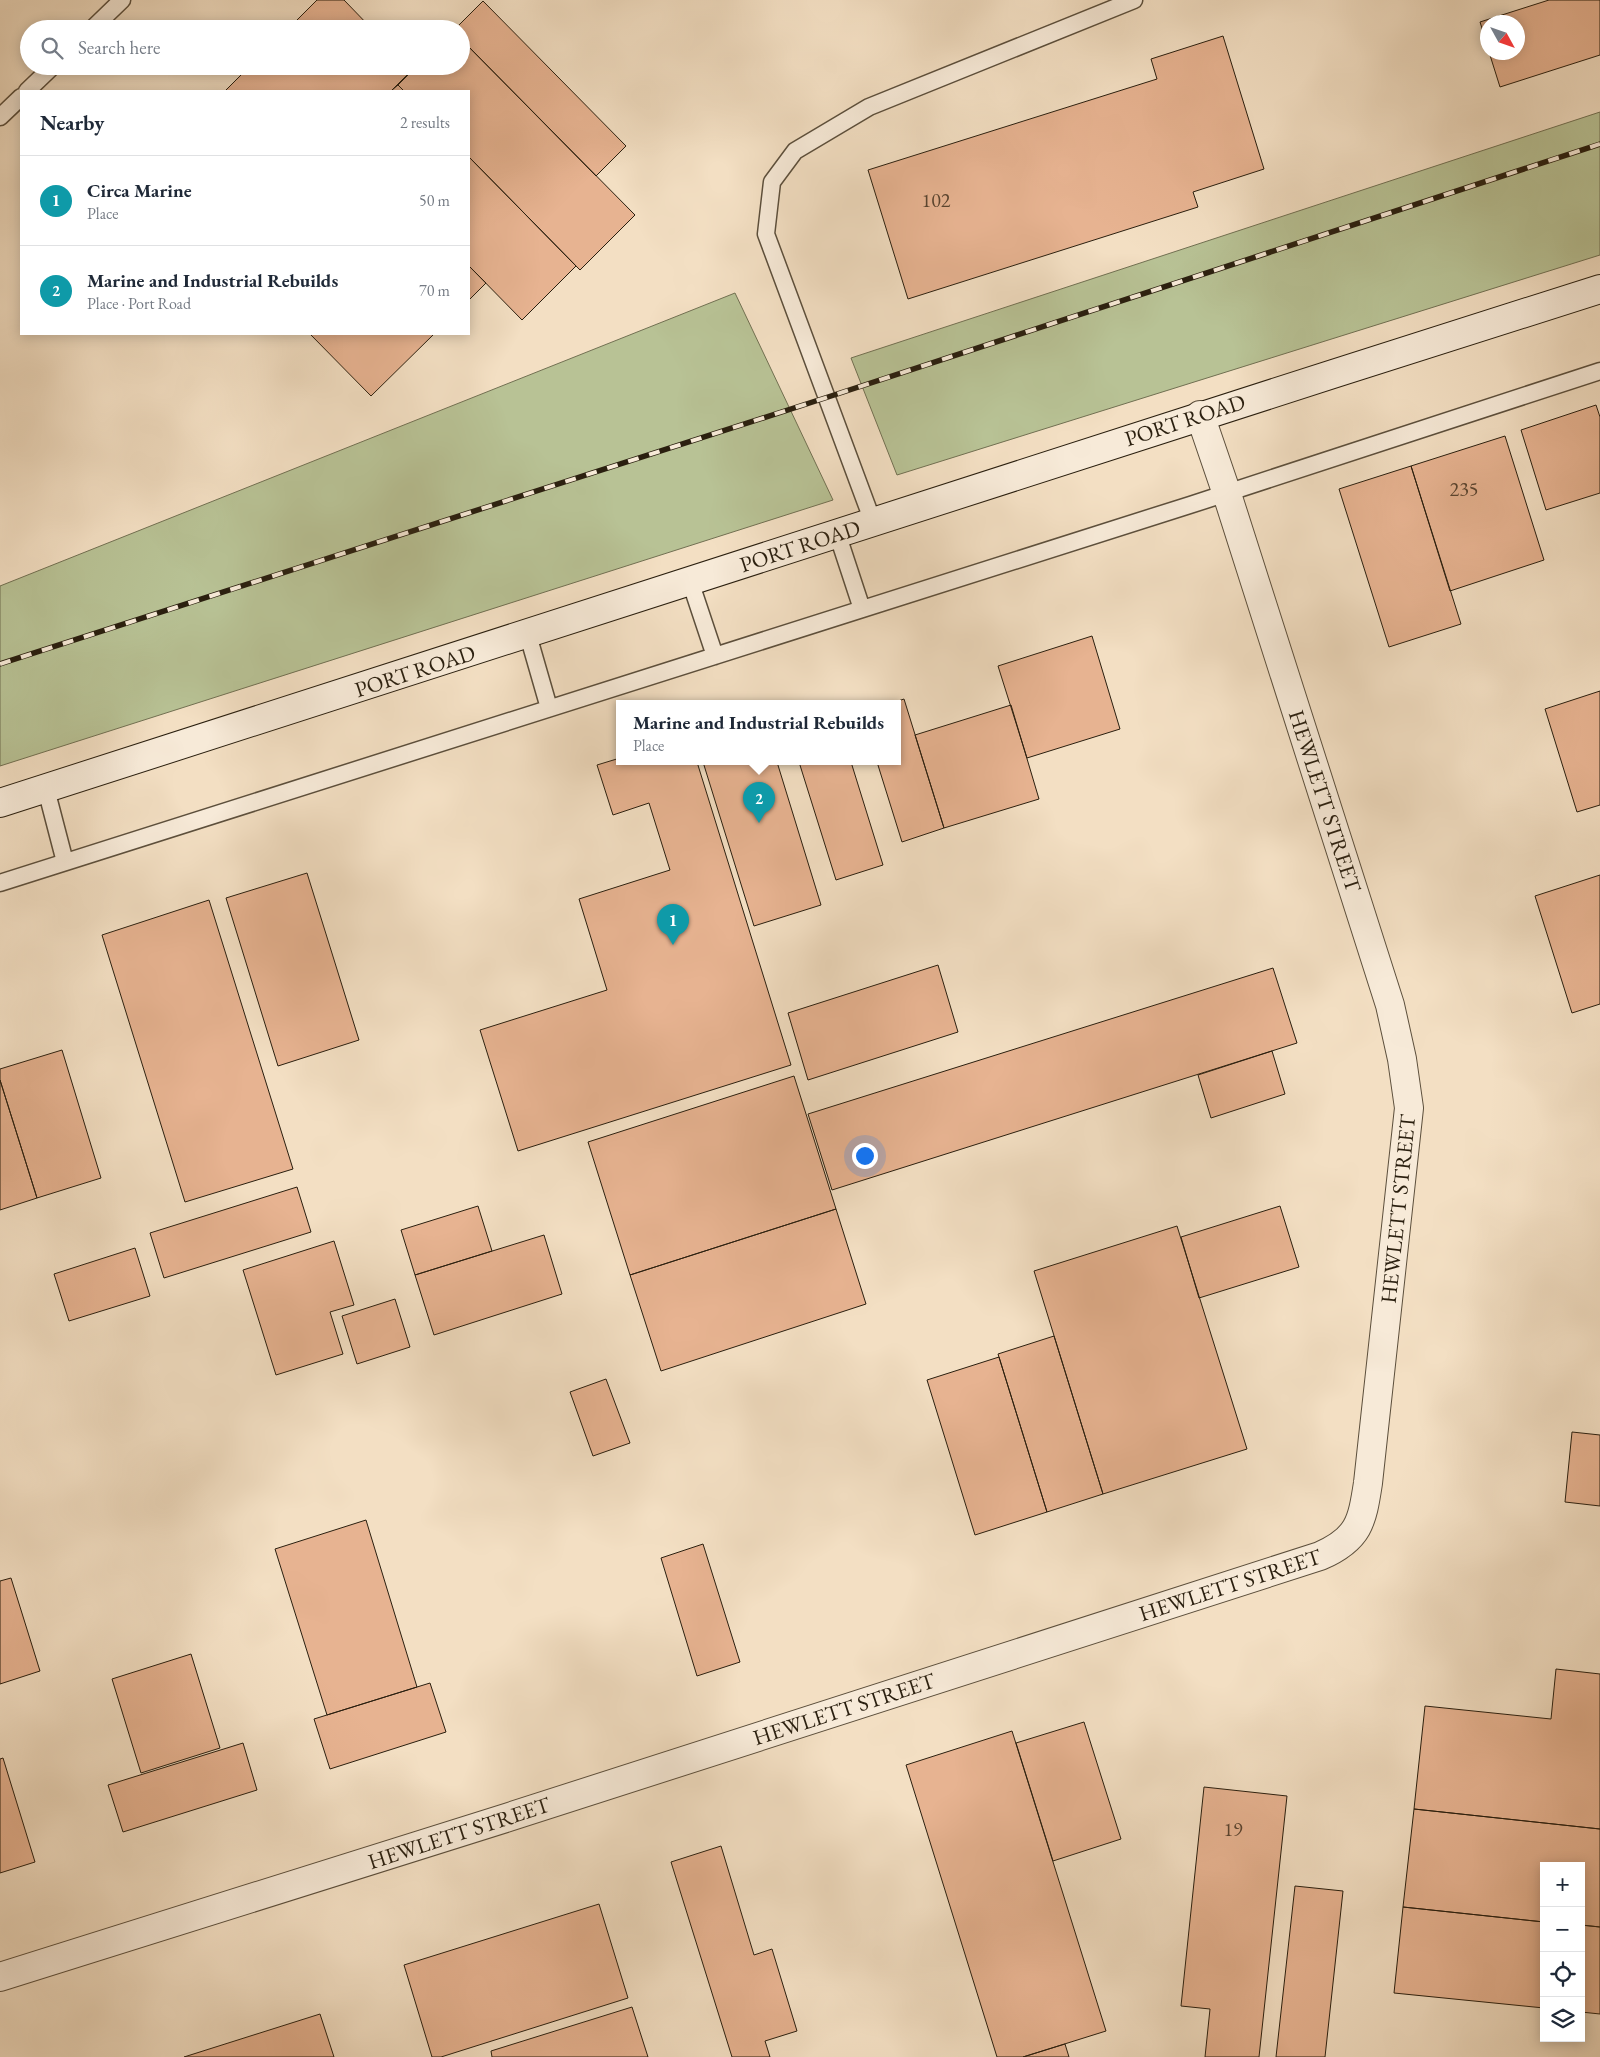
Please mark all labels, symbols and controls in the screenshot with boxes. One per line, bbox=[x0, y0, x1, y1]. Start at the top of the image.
north arrow bbox=[1480, 15, 1525, 60]
search box bbox=[20, 20, 470, 75]
icon: search bbox=[38, 34, 66, 62]
text: Search here bbox=[78, 35, 160, 60]
text: Nearby bbox=[40, 109, 104, 136]
text: 2 results bbox=[400, 112, 450, 133]
text: Circa Marine bbox=[87, 178, 192, 203]
house number: 102 bbox=[922, 187, 951, 213]
text: 1 bbox=[52, 190, 60, 211]
text: 50 m bbox=[419, 190, 450, 211]
text: Place bbox=[87, 203, 119, 224]
text: Marine and Industrial Rebuilds bbox=[87, 268, 338, 293]
text: 2 bbox=[52, 280, 60, 301]
text: 70 m bbox=[419, 280, 450, 301]
text: Place · Port Road bbox=[87, 293, 191, 314]
street label: PORT ROAD bbox=[1121, 387, 1249, 453]
house number: 235 bbox=[1450, 476, 1478, 502]
street label: PORT ROAD bbox=[736, 513, 864, 579]
street label: PORT ROAD bbox=[351, 638, 479, 704]
popup bbox=[616, 700, 901, 765]
street label: HEWLETT STREET bbox=[1282, 706, 1368, 896]
text: Marine and Industrial Rebuilds bbox=[633, 710, 884, 735]
text: Place bbox=[633, 735, 664, 756]
pin: 2 bbox=[743, 782, 775, 823]
pin: 1 bbox=[657, 904, 689, 945]
street label: HEWLETT STREET bbox=[1374, 1113, 1422, 1305]
your location bbox=[852, 1143, 878, 1169]
street label: HEWLETT STREET bbox=[1135, 1542, 1325, 1628]
street label: HEWLETT STREET bbox=[749, 1666, 939, 1752]
street label: HEWLETT STREET bbox=[364, 1790, 554, 1876]
house number: 19 bbox=[1223, 1816, 1243, 1842]
map controls bbox=[1540, 1862, 1585, 2042]
button: + bbox=[1540, 1862, 1585, 1907]
button: − bbox=[1540, 1907, 1585, 1952]
button: locate bbox=[1540, 1952, 1585, 1997]
button: layers bbox=[1540, 1997, 1585, 2042]

